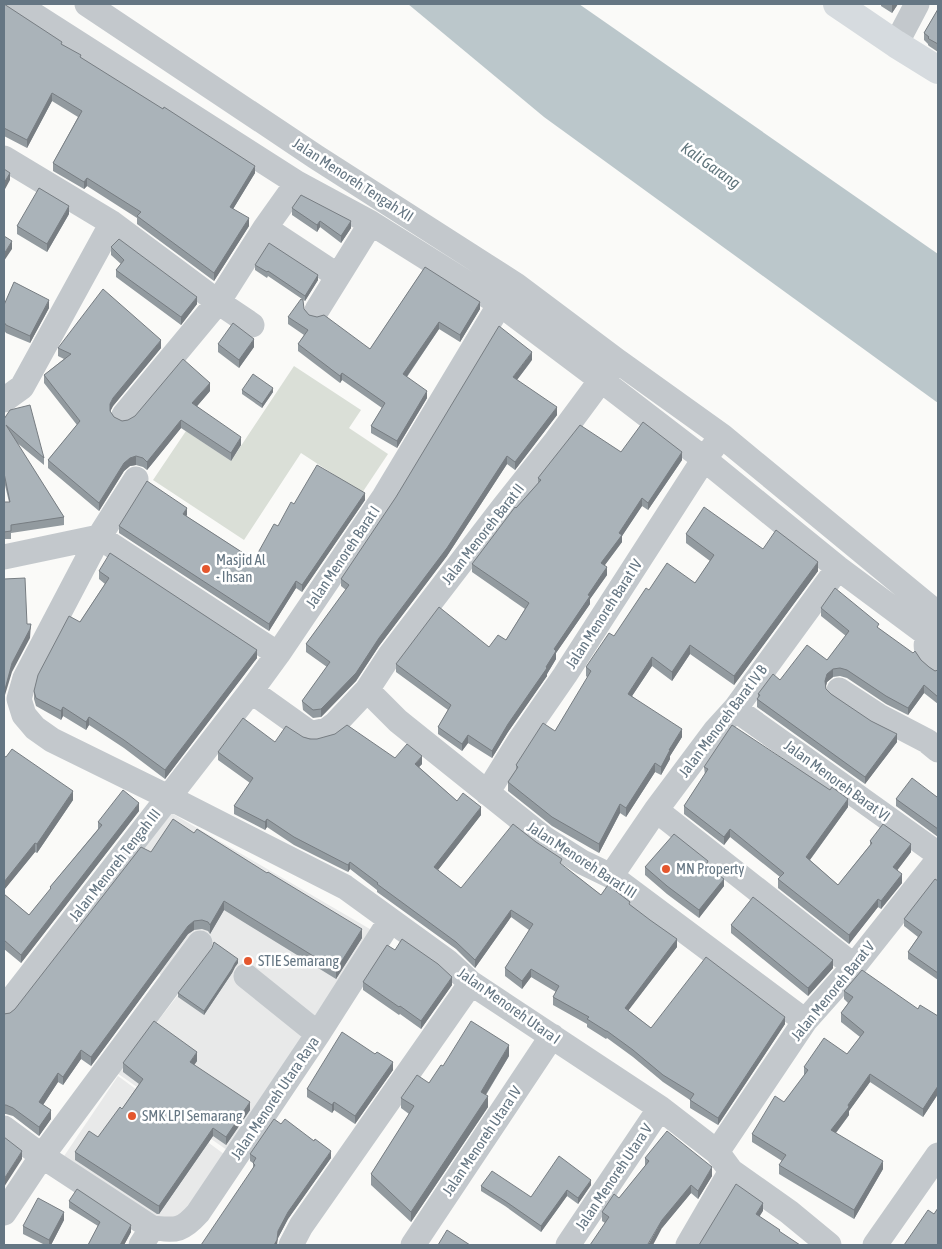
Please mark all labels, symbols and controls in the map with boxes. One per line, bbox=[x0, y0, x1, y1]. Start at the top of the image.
street label: Jalan Menoreh Tengah XII bbox=[290, 134, 417, 225]
water label: Kali Garang bbox=[677, 138, 744, 193]
street label: Jalan Menoreh Barat II bbox=[438, 480, 527, 587]
street label: Jalan Menoreh Barat I bbox=[302, 503, 383, 611]
place label: Masjid Al - Ihsan bbox=[216, 551, 266, 585]
street label: Jalan Menoreh Barat IV bbox=[562, 555, 646, 671]
marker: Masjid Al - Ihsan bbox=[200, 563, 212, 575]
street label: Jalan Menoreh Barat IV B bbox=[675, 661, 770, 780]
street label: Jalan Menoreh Barat VI bbox=[781, 737, 893, 825]
street label: Jalan Menoreh Tengah III bbox=[66, 805, 164, 924]
street label: Jalan Menoreh Barat III bbox=[524, 818, 640, 901]
place label: MN Property bbox=[676, 860, 744, 877]
marker: MN Property bbox=[660, 863, 672, 875]
street label: Jalan Menoreh Barat V bbox=[787, 937, 878, 1044]
place label: STIE Semarang bbox=[258, 952, 339, 969]
marker: STIE Semarang bbox=[242, 955, 254, 967]
street label: Jalan Menoreh Utara I bbox=[455, 964, 564, 1047]
street label: Jalan Menoreh Utara Raya bbox=[227, 1033, 322, 1162]
street label: Jalan Menoreh Utara IV bbox=[439, 1082, 525, 1199]
place label: SMK LPI Semarang bbox=[142, 1107, 243, 1124]
marker: SMK LPI Semarang bbox=[126, 1110, 138, 1122]
street label: Jalan Menoreh Utara V bbox=[572, 1120, 656, 1233]

